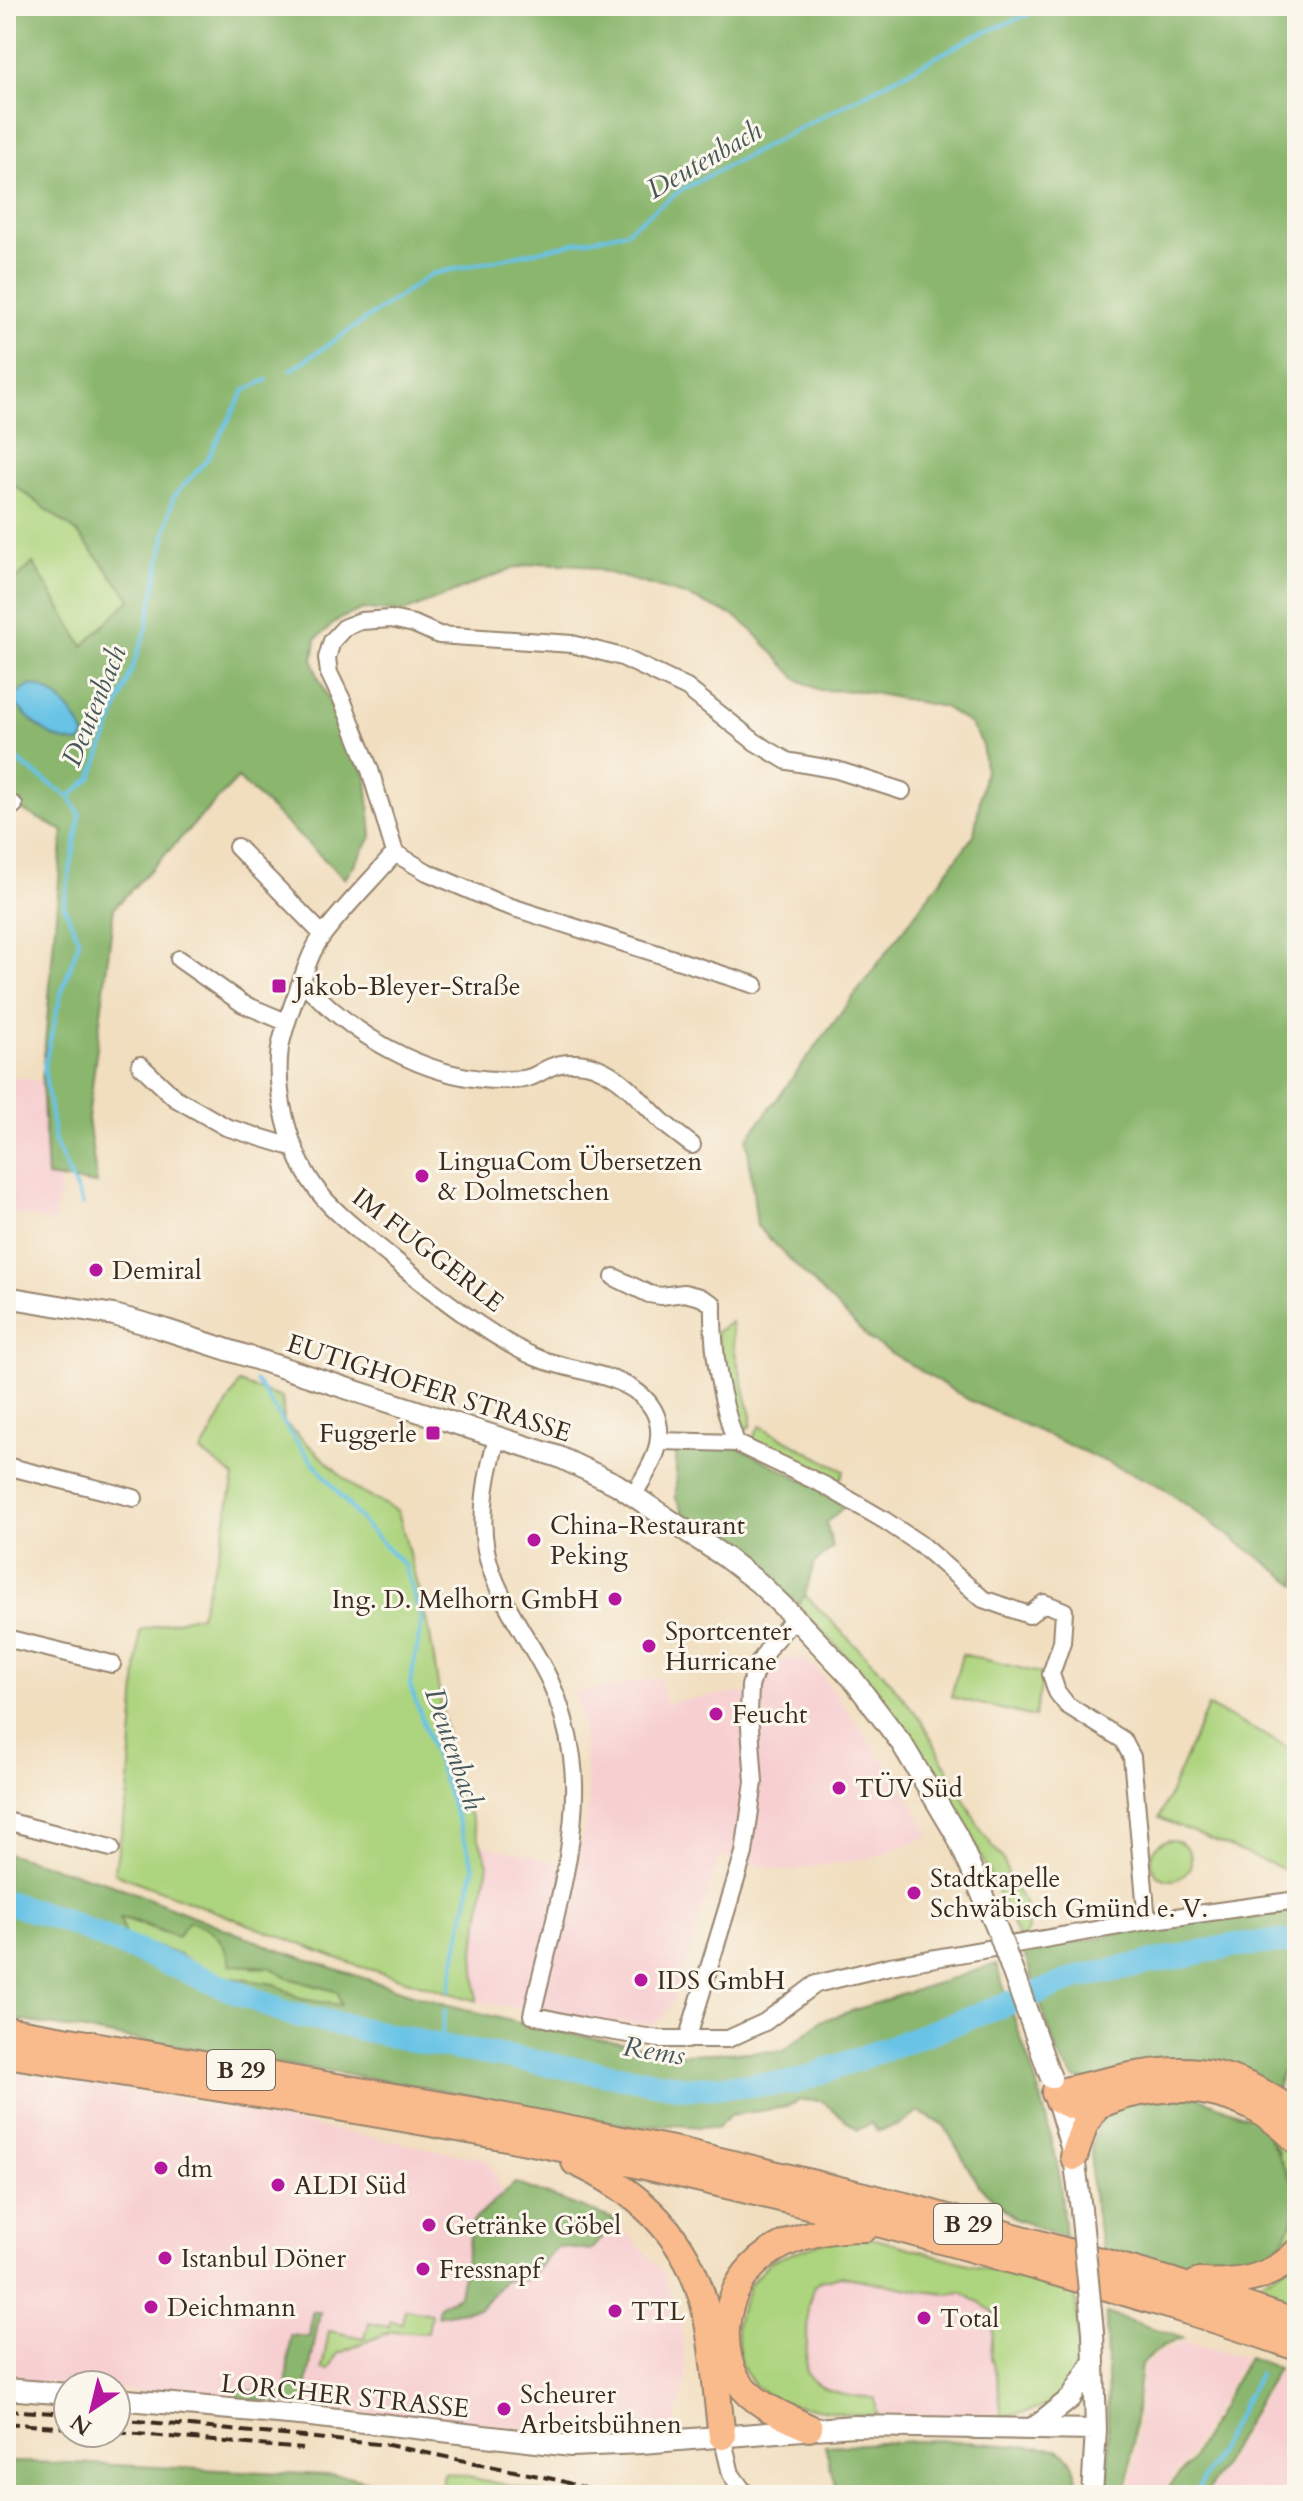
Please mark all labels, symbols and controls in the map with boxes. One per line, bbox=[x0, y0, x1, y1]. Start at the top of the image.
water label: Deutenbach bbox=[639, 111, 769, 208]
water label: Deutenbach bbox=[53, 639, 136, 772]
place label: Jakob-Bleyer-Straße bbox=[291, 969, 521, 1004]
marker: Jakob-Bleyer-Straße bbox=[270, 977, 288, 995]
place label: LinguaCom Übersetzen & Dolmetschen bbox=[438, 1144, 702, 1209]
marker: LinguaCom Übersetzen & Dolmetschen bbox=[413, 1167, 431, 1185]
street label: IM FUGGERLE bbox=[345, 1180, 511, 1320]
place label: Demiral bbox=[112, 1253, 202, 1288]
marker: Demiral bbox=[87, 1261, 105, 1279]
street label: EUTIGHOFER STRASSE bbox=[283, 1326, 575, 1450]
place label: Fuggerle bbox=[319, 1416, 417, 1451]
marker: Fuggerle bbox=[424, 1424, 442, 1442]
place label: China-Restaurant Peking bbox=[550, 1508, 745, 1573]
marker: China-Restaurant Peking bbox=[525, 1531, 543, 1549]
place label: Ing. D. Melhorn GmbH bbox=[332, 1582, 599, 1617]
marker: Ing. D. Melhorn GmbH bbox=[606, 1590, 624, 1608]
place label: Sportcenter Hurricane bbox=[665, 1614, 792, 1679]
marker: Sportcenter Hurricane bbox=[640, 1637, 658, 1655]
water label: Deutenbach bbox=[415, 1683, 493, 1816]
place label: Feucht bbox=[732, 1697, 807, 1732]
marker: Feucht bbox=[707, 1705, 725, 1723]
place label: TÜV Süd bbox=[855, 1771, 963, 1806]
marker: TÜV Süd bbox=[830, 1779, 848, 1797]
place label: Stadtkapelle Schwäbisch Gmünd e. V. bbox=[930, 1861, 1208, 1926]
marker: Stadtkapelle Schwäbisch Gmünd e. V. bbox=[905, 1884, 923, 1902]
place label: IDS GmbH bbox=[657, 1963, 785, 1998]
marker: IDS GmbH bbox=[632, 1971, 650, 1989]
water label: Rems bbox=[620, 2027, 688, 2075]
road number: B 29 bbox=[207, 2050, 275, 2090]
place label: dm bbox=[177, 2151, 213, 2186]
marker: dm bbox=[152, 2159, 170, 2177]
place label: ALDI Süd bbox=[294, 2168, 406, 2203]
marker: ALDI Süd bbox=[269, 2176, 287, 2194]
road number: B 29 bbox=[934, 2204, 1002, 2244]
place label: Getränke Göbel bbox=[445, 2208, 621, 2243]
marker: Getränke Göbel bbox=[420, 2216, 438, 2234]
place label: Istanbul Döner bbox=[181, 2241, 346, 2276]
marker: Istanbul Döner bbox=[156, 2249, 174, 2267]
place label: Fressnapf bbox=[439, 2252, 544, 2287]
marker: Fressnapf bbox=[414, 2260, 432, 2278]
place label: Deichmann bbox=[167, 2290, 296, 2325]
place label: TTL bbox=[631, 2294, 685, 2329]
marker: Deichmann bbox=[142, 2298, 160, 2316]
place label: Total bbox=[940, 2301, 1000, 2336]
marker: TTL bbox=[606, 2302, 624, 2320]
marker: Total bbox=[915, 2309, 933, 2327]
street label: LORCHER STRASSE bbox=[219, 2366, 471, 2426]
north arrow bbox=[52, 2369, 132, 2449]
place label: Scheurer Arbeitsbühnen bbox=[520, 2377, 682, 2442]
marker: Scheurer Arbeitsbühnen bbox=[495, 2400, 513, 2418]
text: N bbox=[65, 2407, 98, 2442]

